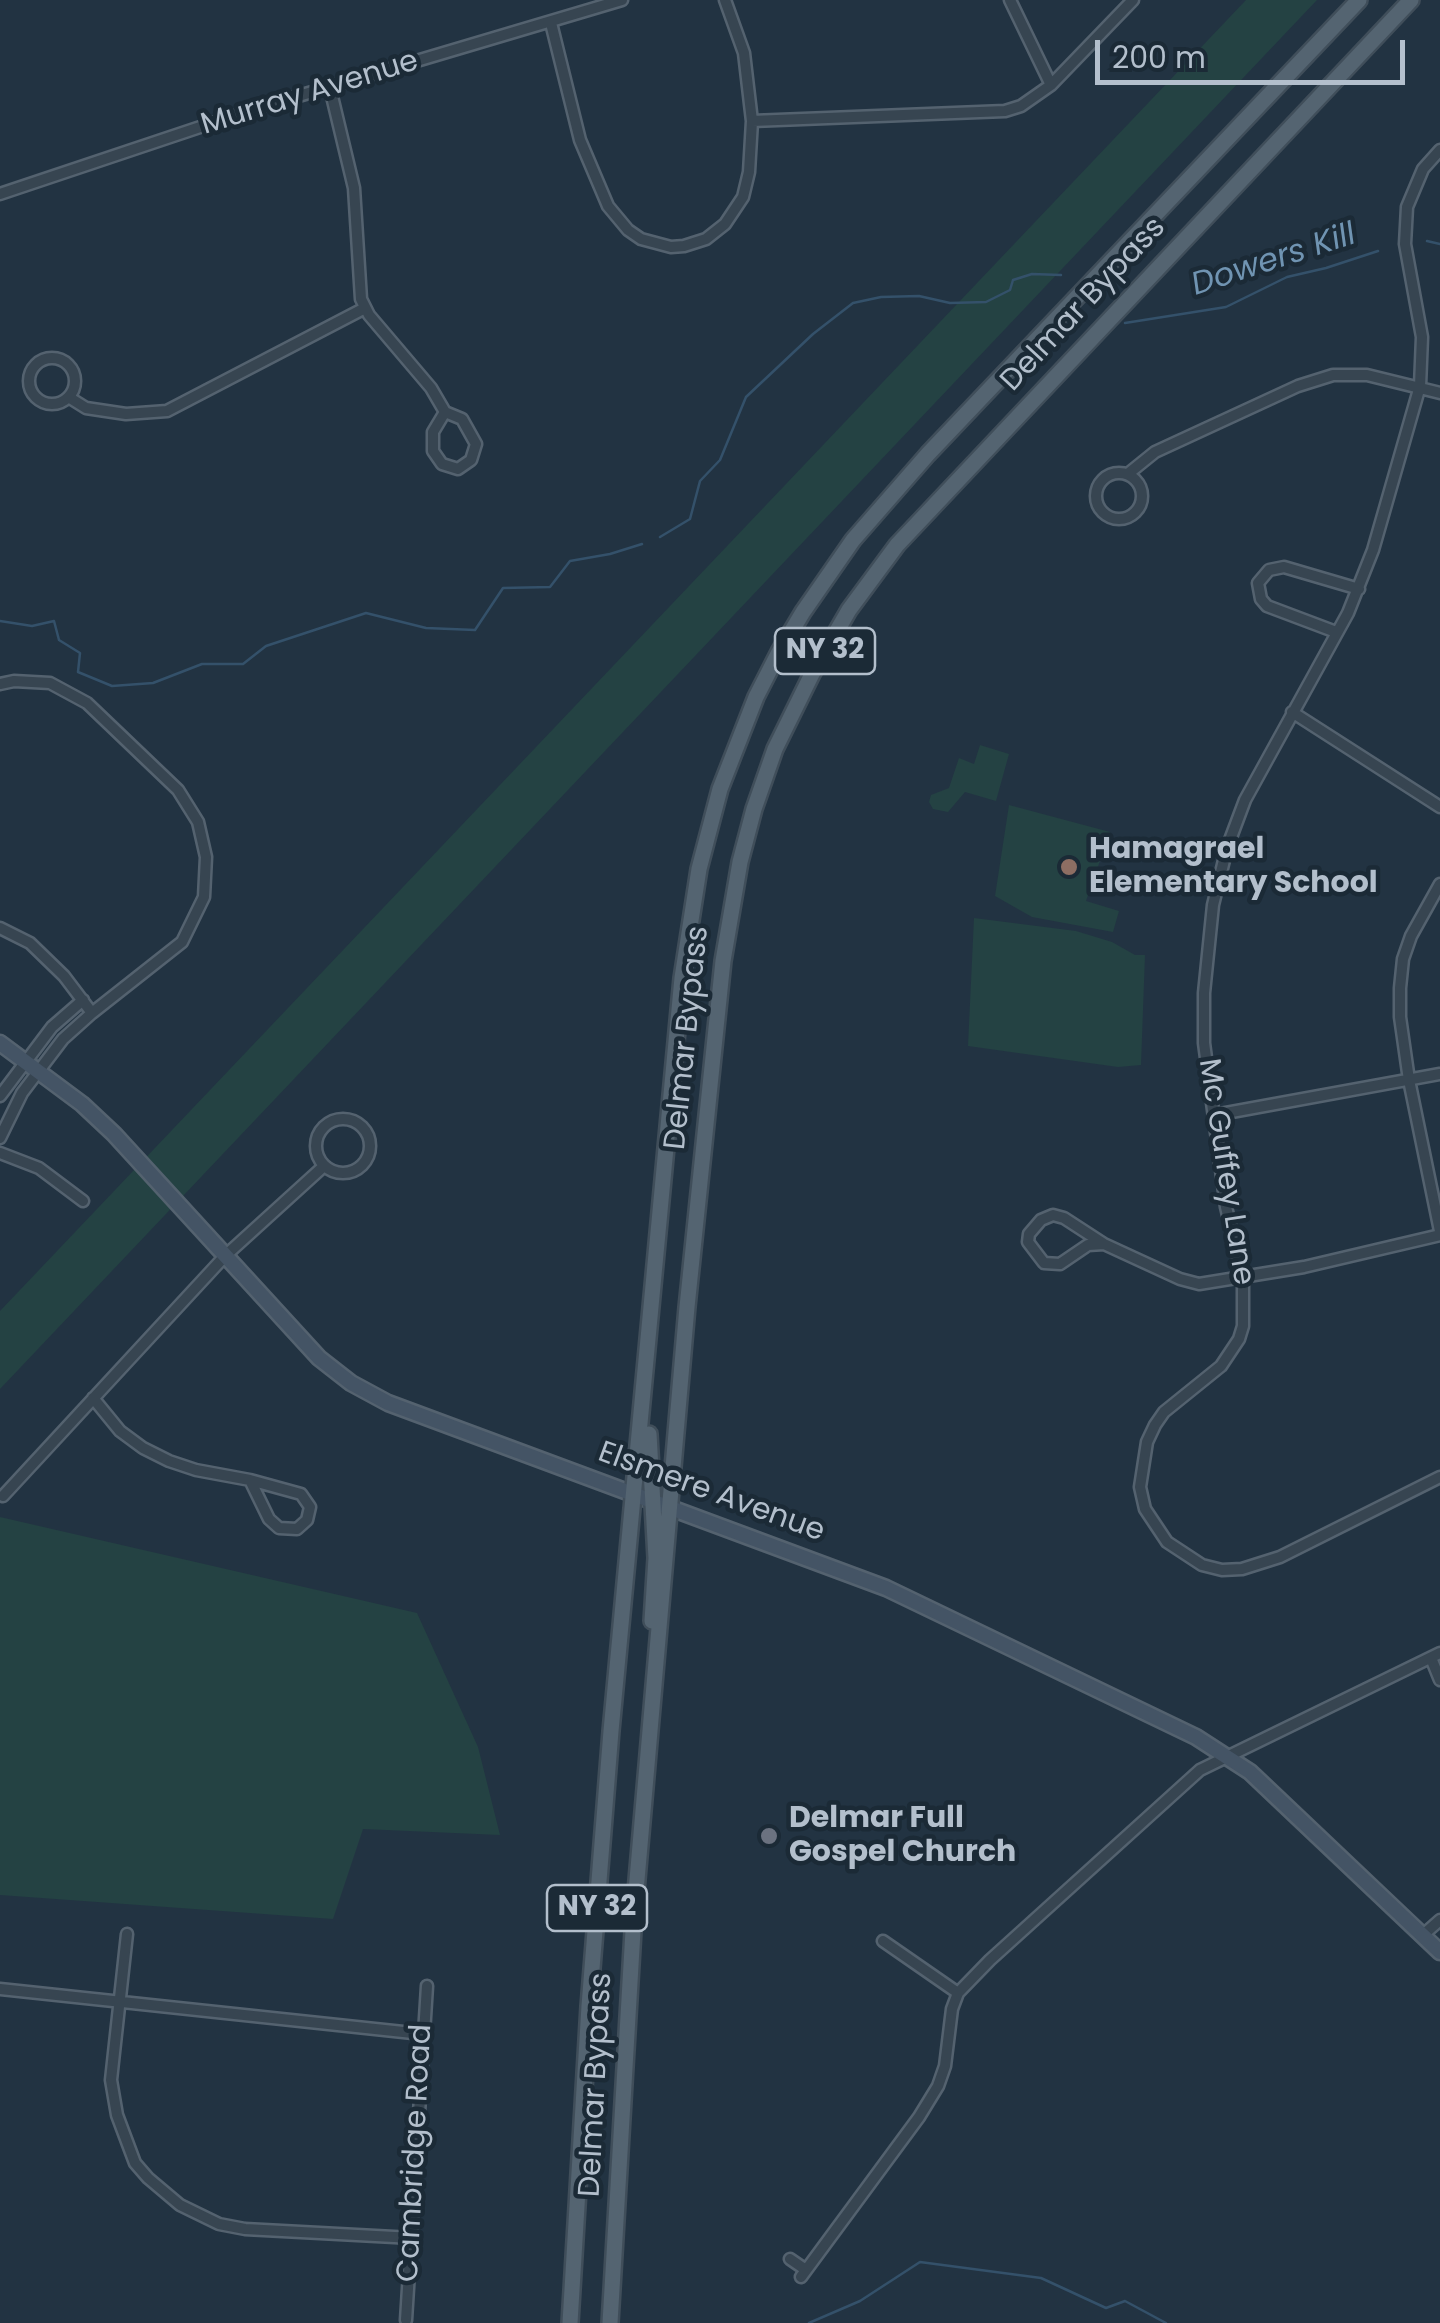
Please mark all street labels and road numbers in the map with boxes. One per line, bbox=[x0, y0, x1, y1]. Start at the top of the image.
street label: Murray Avenue bbox=[197, 44, 423, 144]
street label: Delmar Bypass bbox=[994, 211, 1174, 399]
road number: NY 32 bbox=[775, 628, 875, 674]
street label: Delmar Bypass bbox=[658, 924, 718, 1152]
street label: Mc Guffey Lane bbox=[1189, 1056, 1261, 1288]
street label: Elsmere Avenue bbox=[593, 1435, 829, 1551]
road number: NY 32 bbox=[547, 1885, 647, 1931]
street label: Delmar Bypass bbox=[573, 1972, 621, 2198]
street label: Cambridge Road bbox=[391, 2023, 441, 2283]

